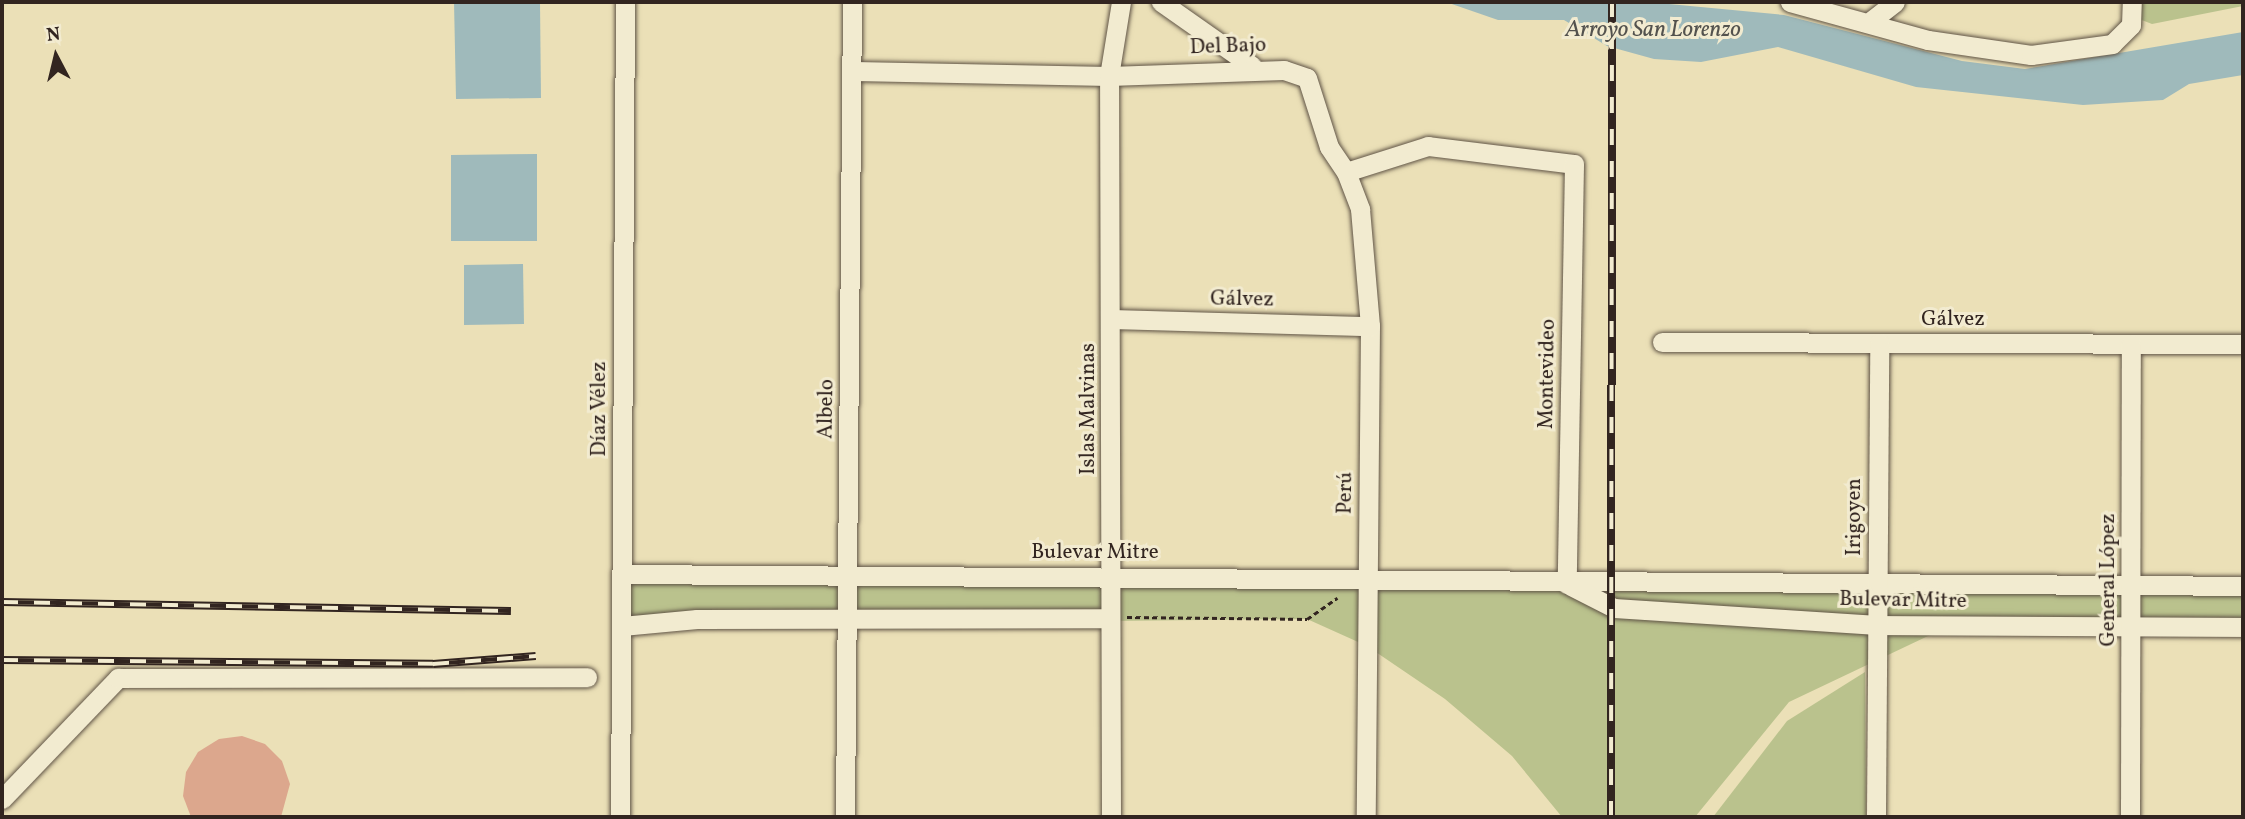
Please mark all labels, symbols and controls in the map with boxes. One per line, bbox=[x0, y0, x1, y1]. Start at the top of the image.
water label: Arroyo San Lorenzo bbox=[1565, 16, 1741, 44]
north arrow bbox=[21, 21, 91, 91]
text: N bbox=[45, 21, 62, 49]
street label: Del Bajo bbox=[1189, 33, 1267, 61]
street label: Gálvez bbox=[1210, 287, 1274, 313]
street label: Gálvez bbox=[1921, 307, 1985, 333]
street label: Montevideo bbox=[1534, 319, 1562, 429]
street label: Islas Malvinas bbox=[1076, 343, 1102, 475]
street label: Díaz Vélez bbox=[587, 361, 613, 457]
street label: Albelo bbox=[814, 379, 840, 439]
street label: Perú bbox=[1333, 472, 1359, 514]
street label: Irigoyen bbox=[1842, 478, 1868, 556]
street label: General López bbox=[2096, 514, 2122, 646]
street label: Bulevar Mitre bbox=[1031, 540, 1159, 566]
street label: Bulevar Mitre bbox=[1839, 587, 1967, 615]

